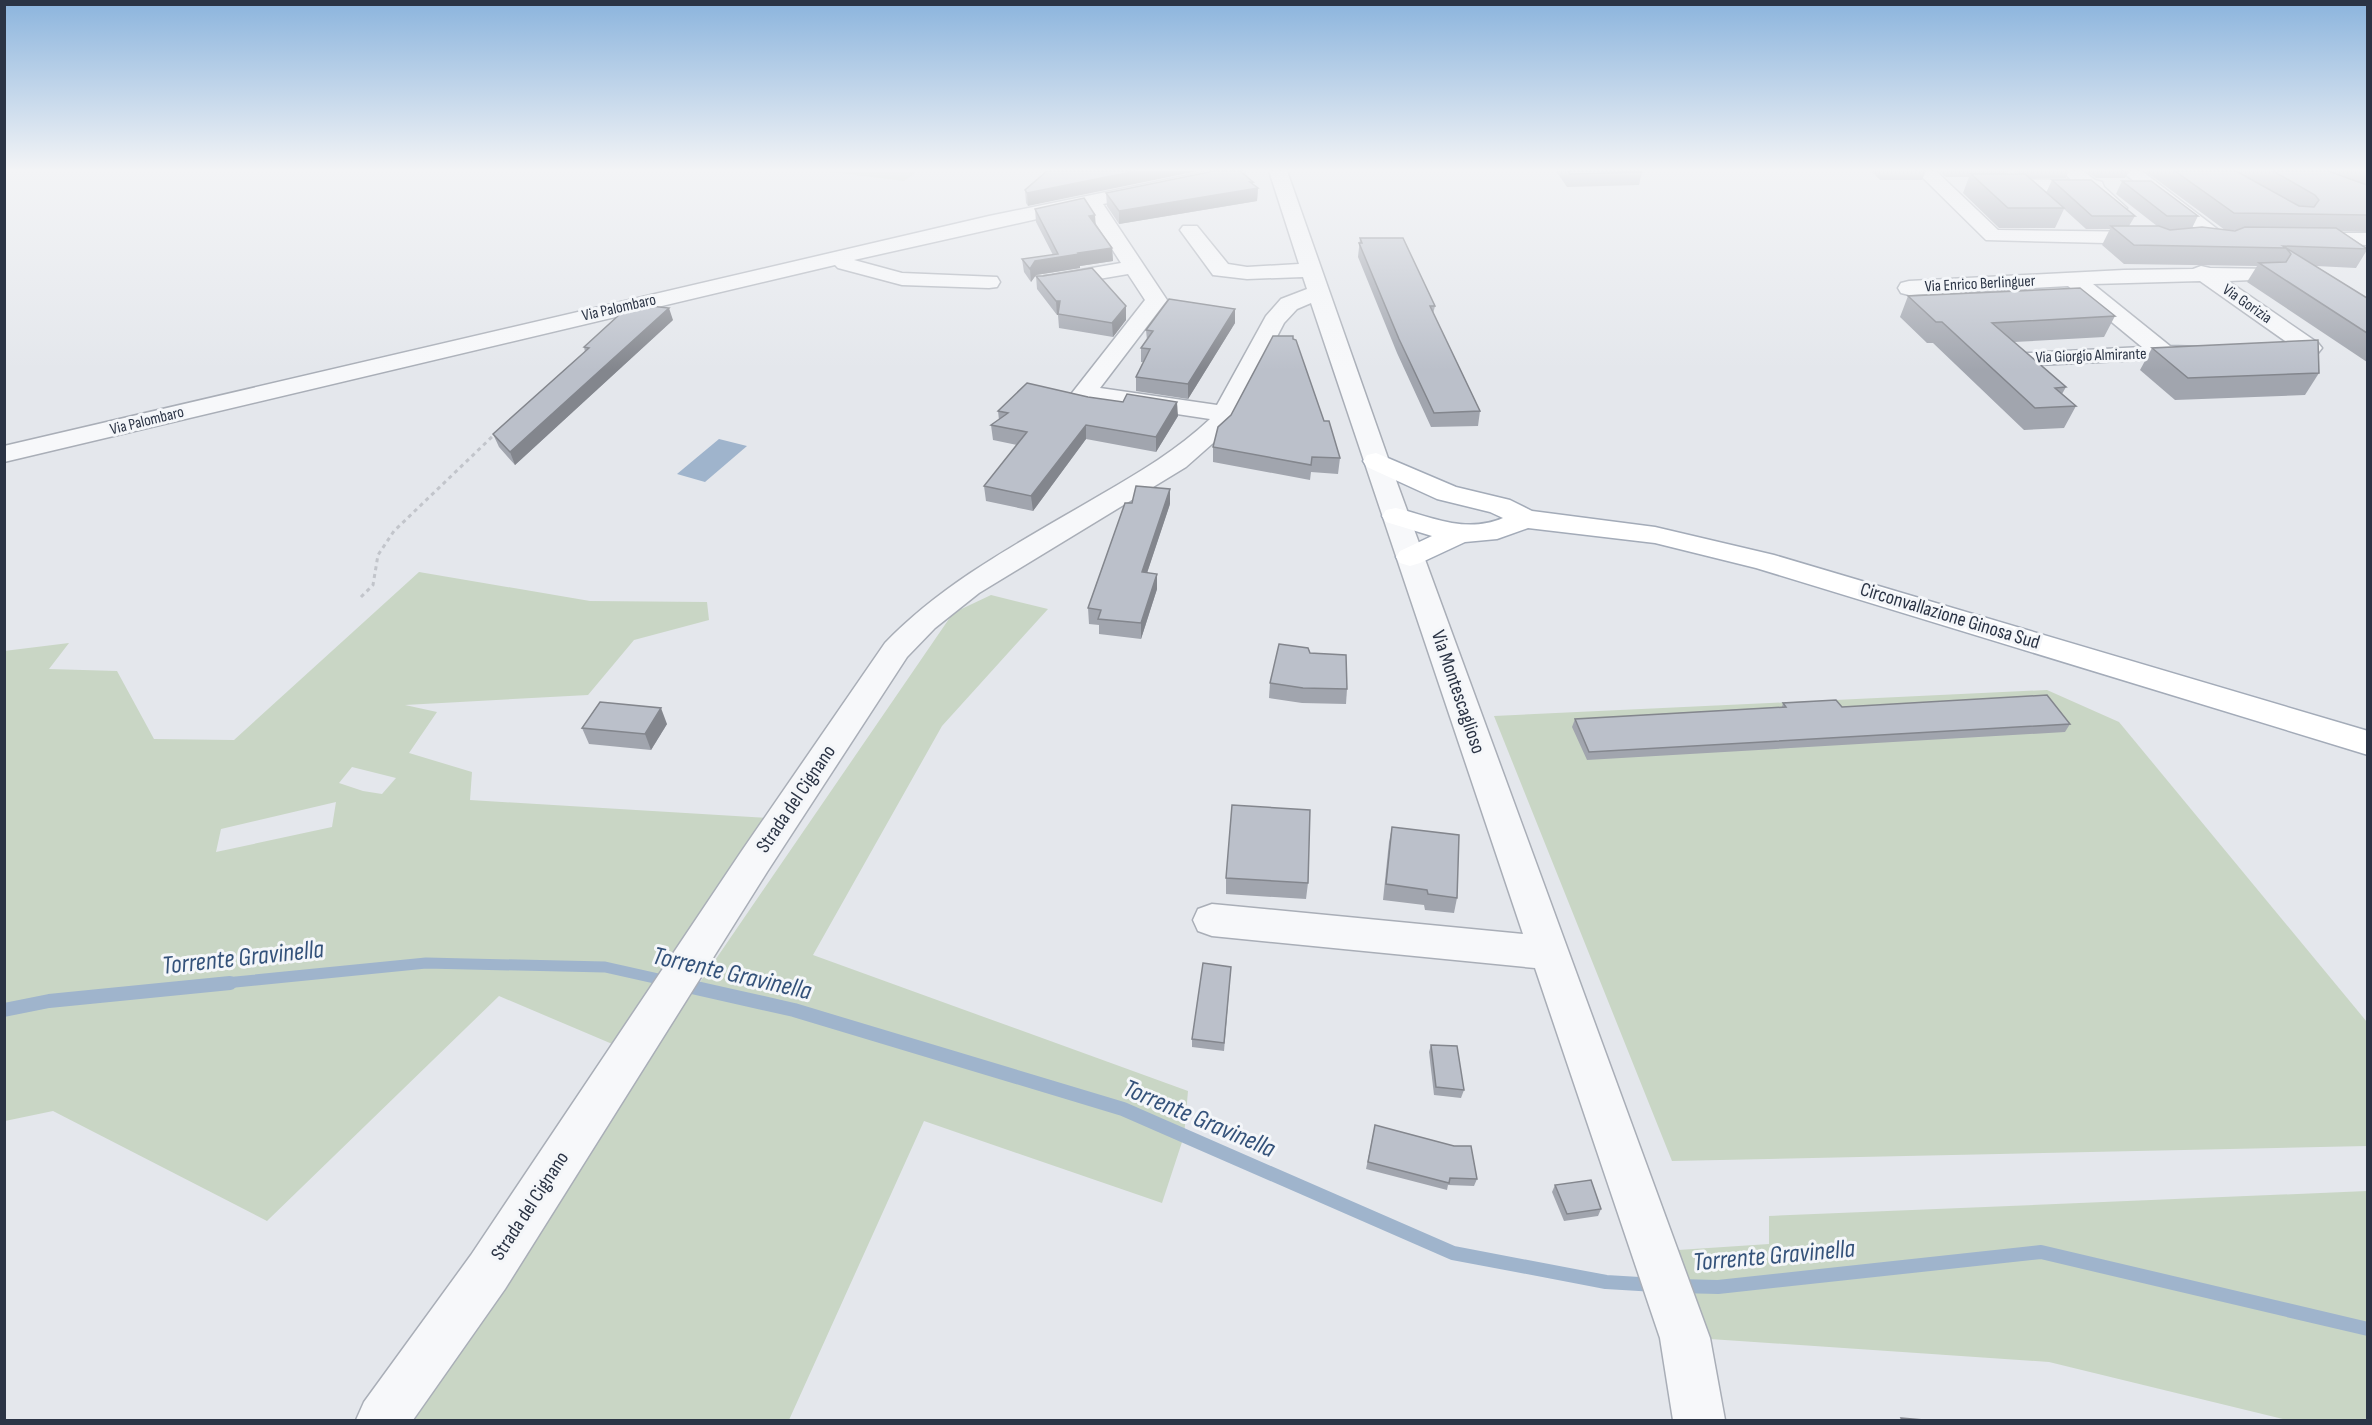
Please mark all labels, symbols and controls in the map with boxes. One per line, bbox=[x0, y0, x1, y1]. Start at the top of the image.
street label: Via Enrico Berlinguer bbox=[1924, 272, 2036, 296]
street label: Via Gorizia bbox=[2219, 280, 2275, 328]
street label: Via Palombaro bbox=[580, 290, 658, 326]
street label: Via Giorgio Almirante bbox=[2035, 345, 2147, 367]
street label: Via Palombaro bbox=[108, 403, 186, 439]
street label: Circonvallazione Ginosa Sud bbox=[1857, 577, 2043, 655]
street label: Via Montescaglioso bbox=[1426, 627, 1490, 757]
street label: Strada del Cignano bbox=[751, 741, 841, 857]
water label: Torrente Gravinella bbox=[161, 934, 326, 982]
water label: Torrente Gravinella bbox=[649, 941, 815, 1007]
water label: Torrente Gravinella bbox=[1118, 1073, 1280, 1165]
street label: Strada del Cignano bbox=[486, 1147, 574, 1265]
water label: Torrente Gravinella bbox=[1692, 1233, 1857, 1279]

